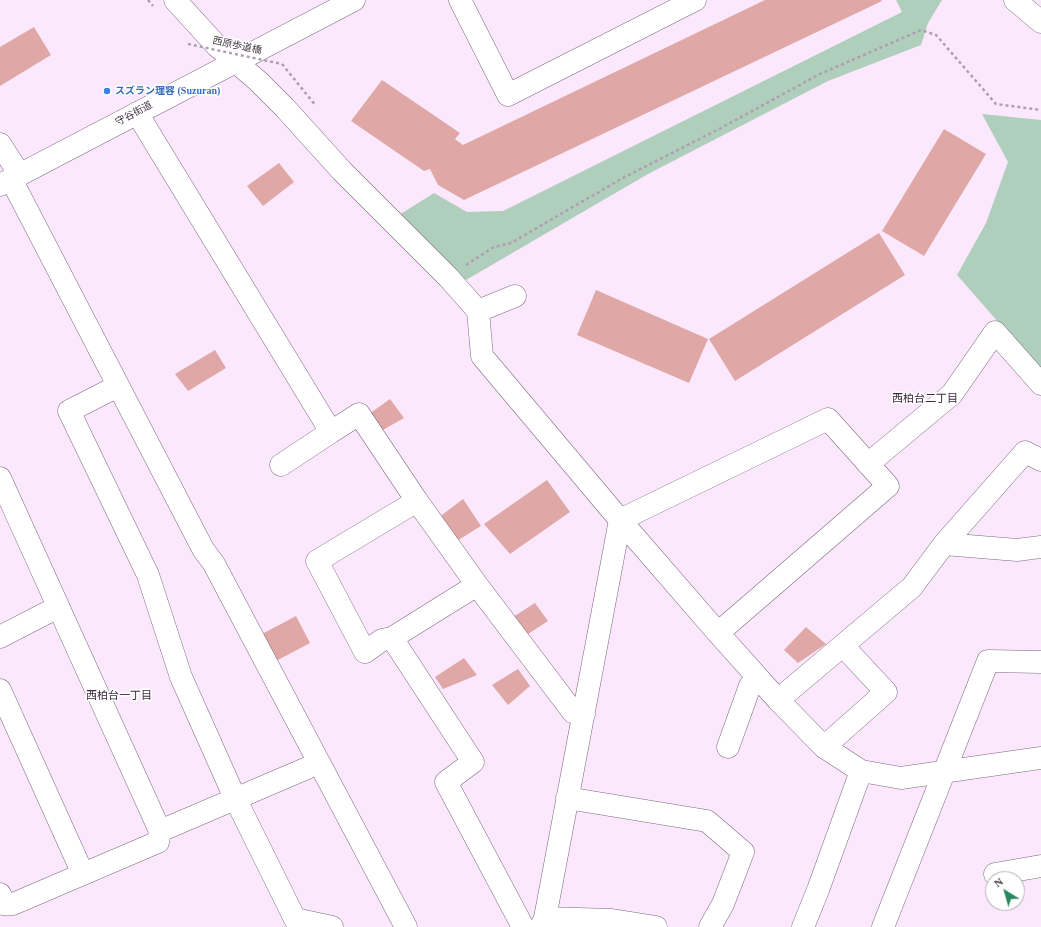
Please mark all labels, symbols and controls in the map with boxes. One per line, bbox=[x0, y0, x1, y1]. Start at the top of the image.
street label: 西原歩道橋 bbox=[211, 35, 263, 57]
place label: スズラン理容 (Suzuran) bbox=[115, 85, 220, 97]
marker: スズラン理容 (Suzuran) bbox=[102, 86, 112, 96]
street label: 守谷街道 bbox=[114, 99, 154, 129]
district label: 西柏台二丁目 bbox=[892, 392, 958, 406]
district label: 西柏台一丁目 bbox=[86, 689, 152, 703]
north arrow bbox=[985, 871, 1025, 911]
text: N bbox=[992, 875, 1005, 889]

